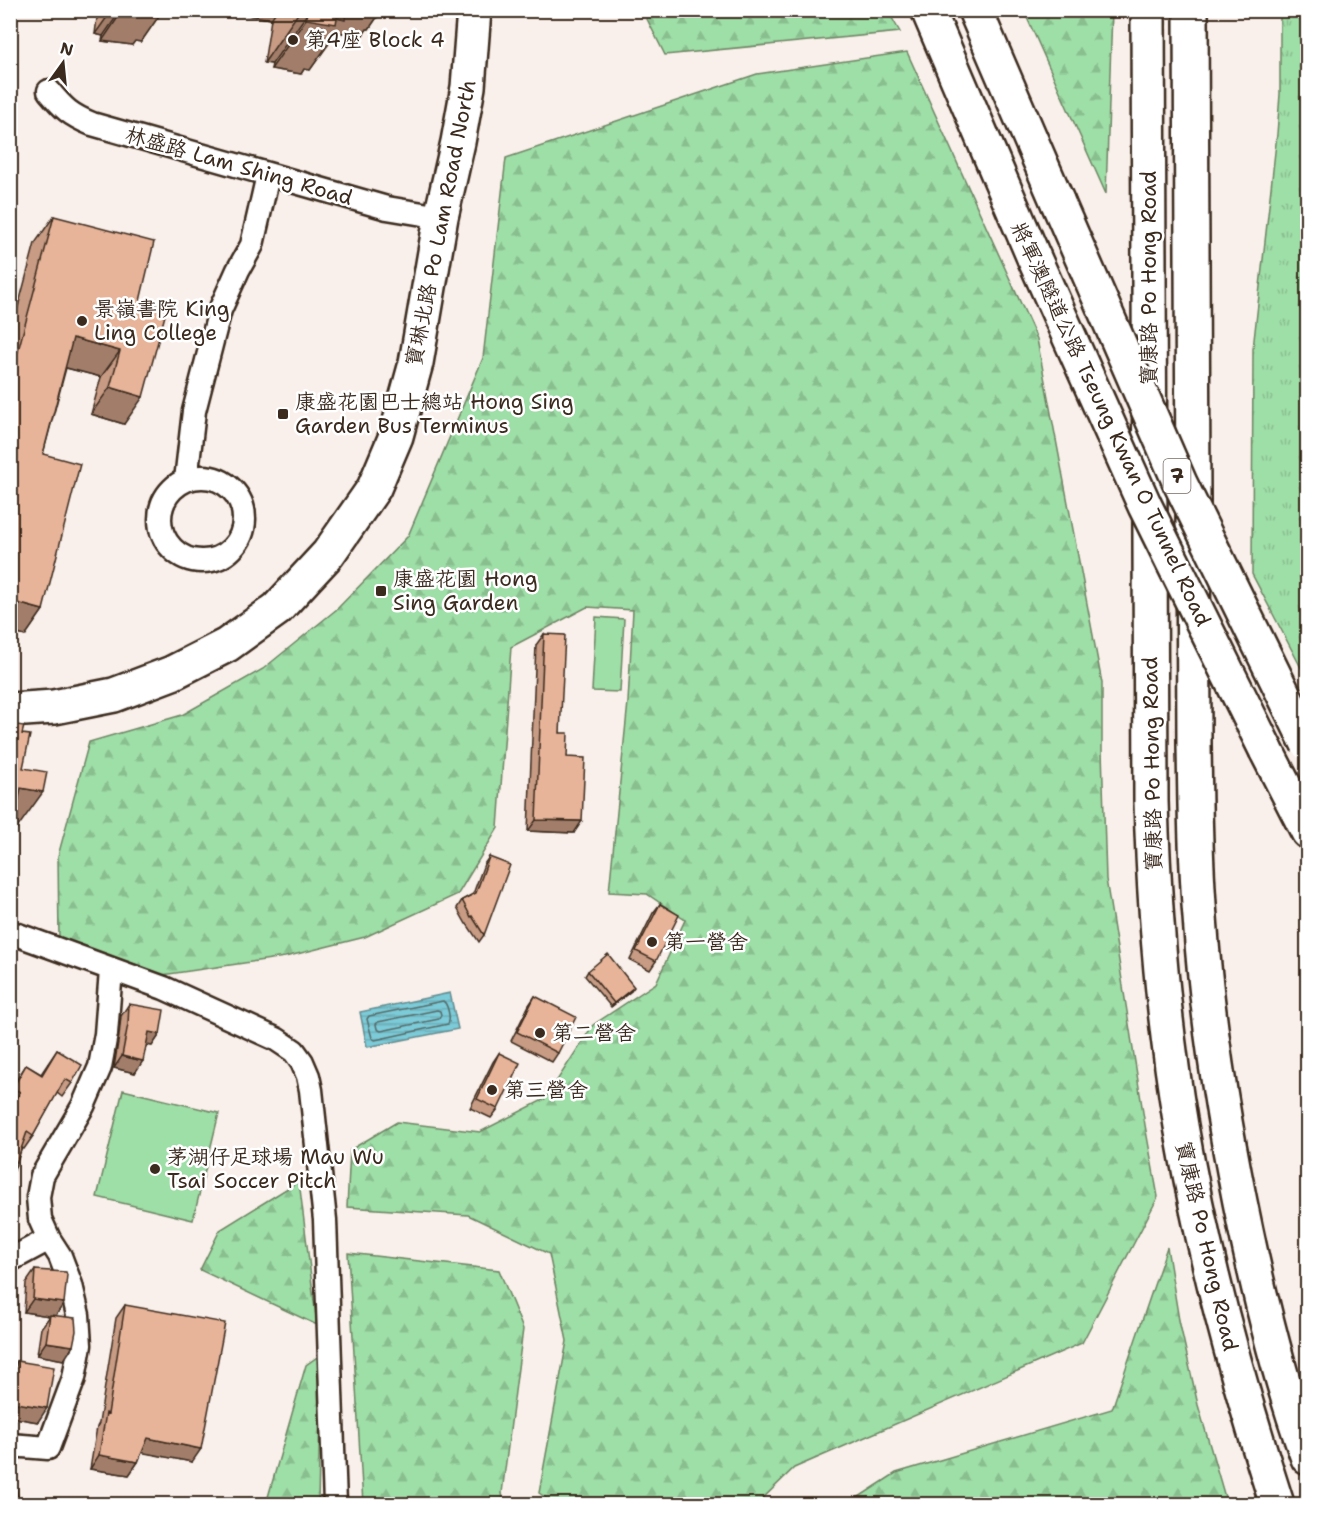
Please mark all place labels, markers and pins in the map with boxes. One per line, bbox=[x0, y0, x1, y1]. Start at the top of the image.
place label: 第4座 Block 4 bbox=[305, 26, 445, 54]
marker: 第4座 Block 4 bbox=[286, 33, 300, 47]
place label: 景嶺書院 King Ling College bbox=[94, 295, 230, 347]
marker: 景嶺書院 King Ling College bbox=[75, 314, 89, 328]
place label: 康盛花園巴士總站 Hong Sing Garden Bus Terminus bbox=[295, 388, 574, 440]
marker: 康盛花園巴士總站 Hong Sing Garden Bus Terminus bbox=[276, 407, 290, 421]
place label: 康盛花園 Hong Sing Garden bbox=[393, 565, 538, 617]
marker: 康盛花園 Hong Sing Garden bbox=[374, 584, 388, 598]
place label: 第一營舍 bbox=[664, 928, 748, 956]
marker: 第一營舍 bbox=[645, 935, 659, 949]
place label: 第二營舍 bbox=[552, 1019, 636, 1047]
marker: 第二營舍 bbox=[533, 1026, 547, 1040]
place label: 第三營舍 bbox=[504, 1076, 588, 1104]
marker: 第三營舍 bbox=[485, 1083, 499, 1097]
place label: 茅湖仔足球場 Mau Wu Tsai Soccer Pitch bbox=[167, 1143, 384, 1195]
marker: 茅湖仔足球場 Mau Wu Tsai Soccer Pitch bbox=[148, 1162, 162, 1176]

